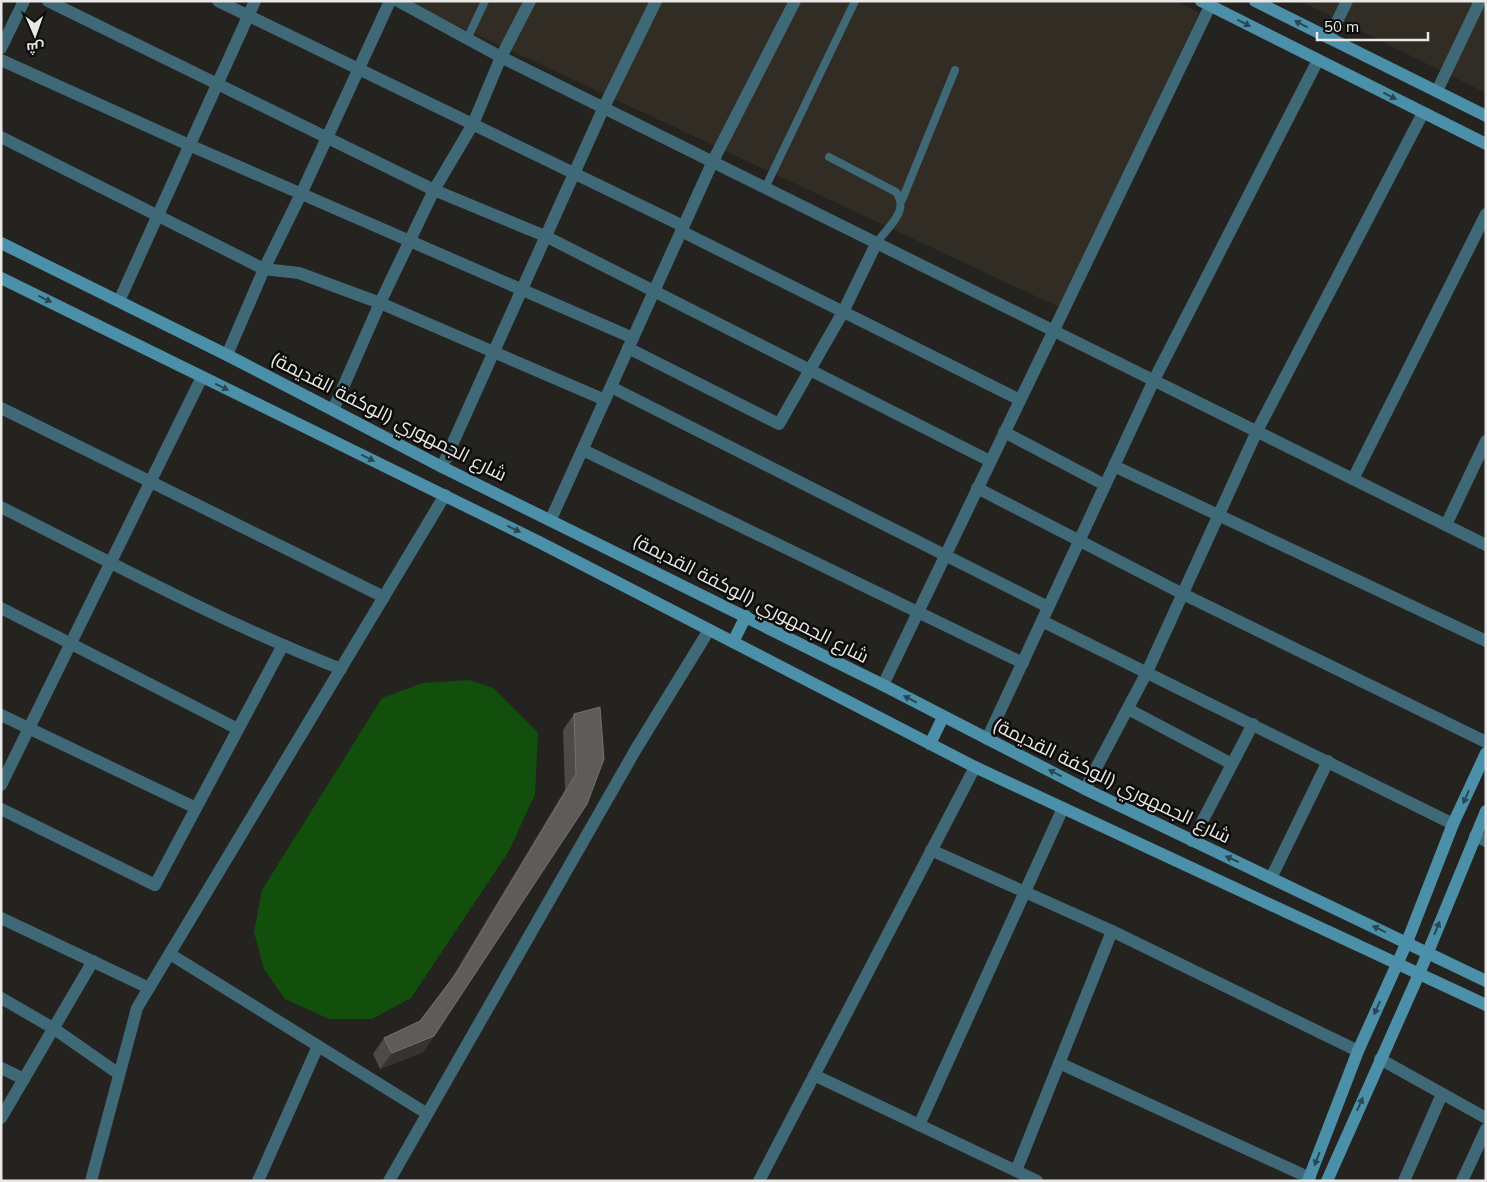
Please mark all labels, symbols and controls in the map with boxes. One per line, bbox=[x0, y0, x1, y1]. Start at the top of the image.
north arrow bbox=[10, 10, 60, 60]
scale bar bbox=[1317, 10, 1428, 42]
text: 50 m bbox=[1324, 17, 1359, 36]
one-way arrow bbox=[1237, 19, 1252, 27]
one-way arrow bbox=[1294, 20, 1308, 28]
text: ش bbox=[26, 39, 45, 57]
one-way arrow bbox=[1382, 92, 1397, 100]
one-way arrow bbox=[38, 295, 52, 303]
street label: شارع الجمهوري (الوكفة القديمة) bbox=[266, 346, 511, 489]
one-way arrow bbox=[215, 383, 229, 391]
one-way arrow bbox=[361, 454, 375, 462]
one-way arrow bbox=[507, 526, 521, 534]
street label: شارع الجمهوري (الوكفة القديمة) bbox=[628, 528, 873, 671]
one-way arrow bbox=[903, 695, 917, 703]
street label: شارع الجمهوري (الوكفة القديمة) bbox=[988, 712, 1235, 851]
one-way arrow bbox=[1047, 769, 1062, 777]
one-way arrow bbox=[1461, 790, 1469, 804]
one-way arrow bbox=[1225, 855, 1239, 863]
one-way arrow bbox=[1434, 921, 1441, 936]
one-way arrow bbox=[1372, 925, 1386, 933]
one-way arrow bbox=[1373, 1001, 1381, 1015]
one-way arrow bbox=[1356, 1097, 1364, 1111]
one-way arrow bbox=[1313, 1152, 1321, 1167]

